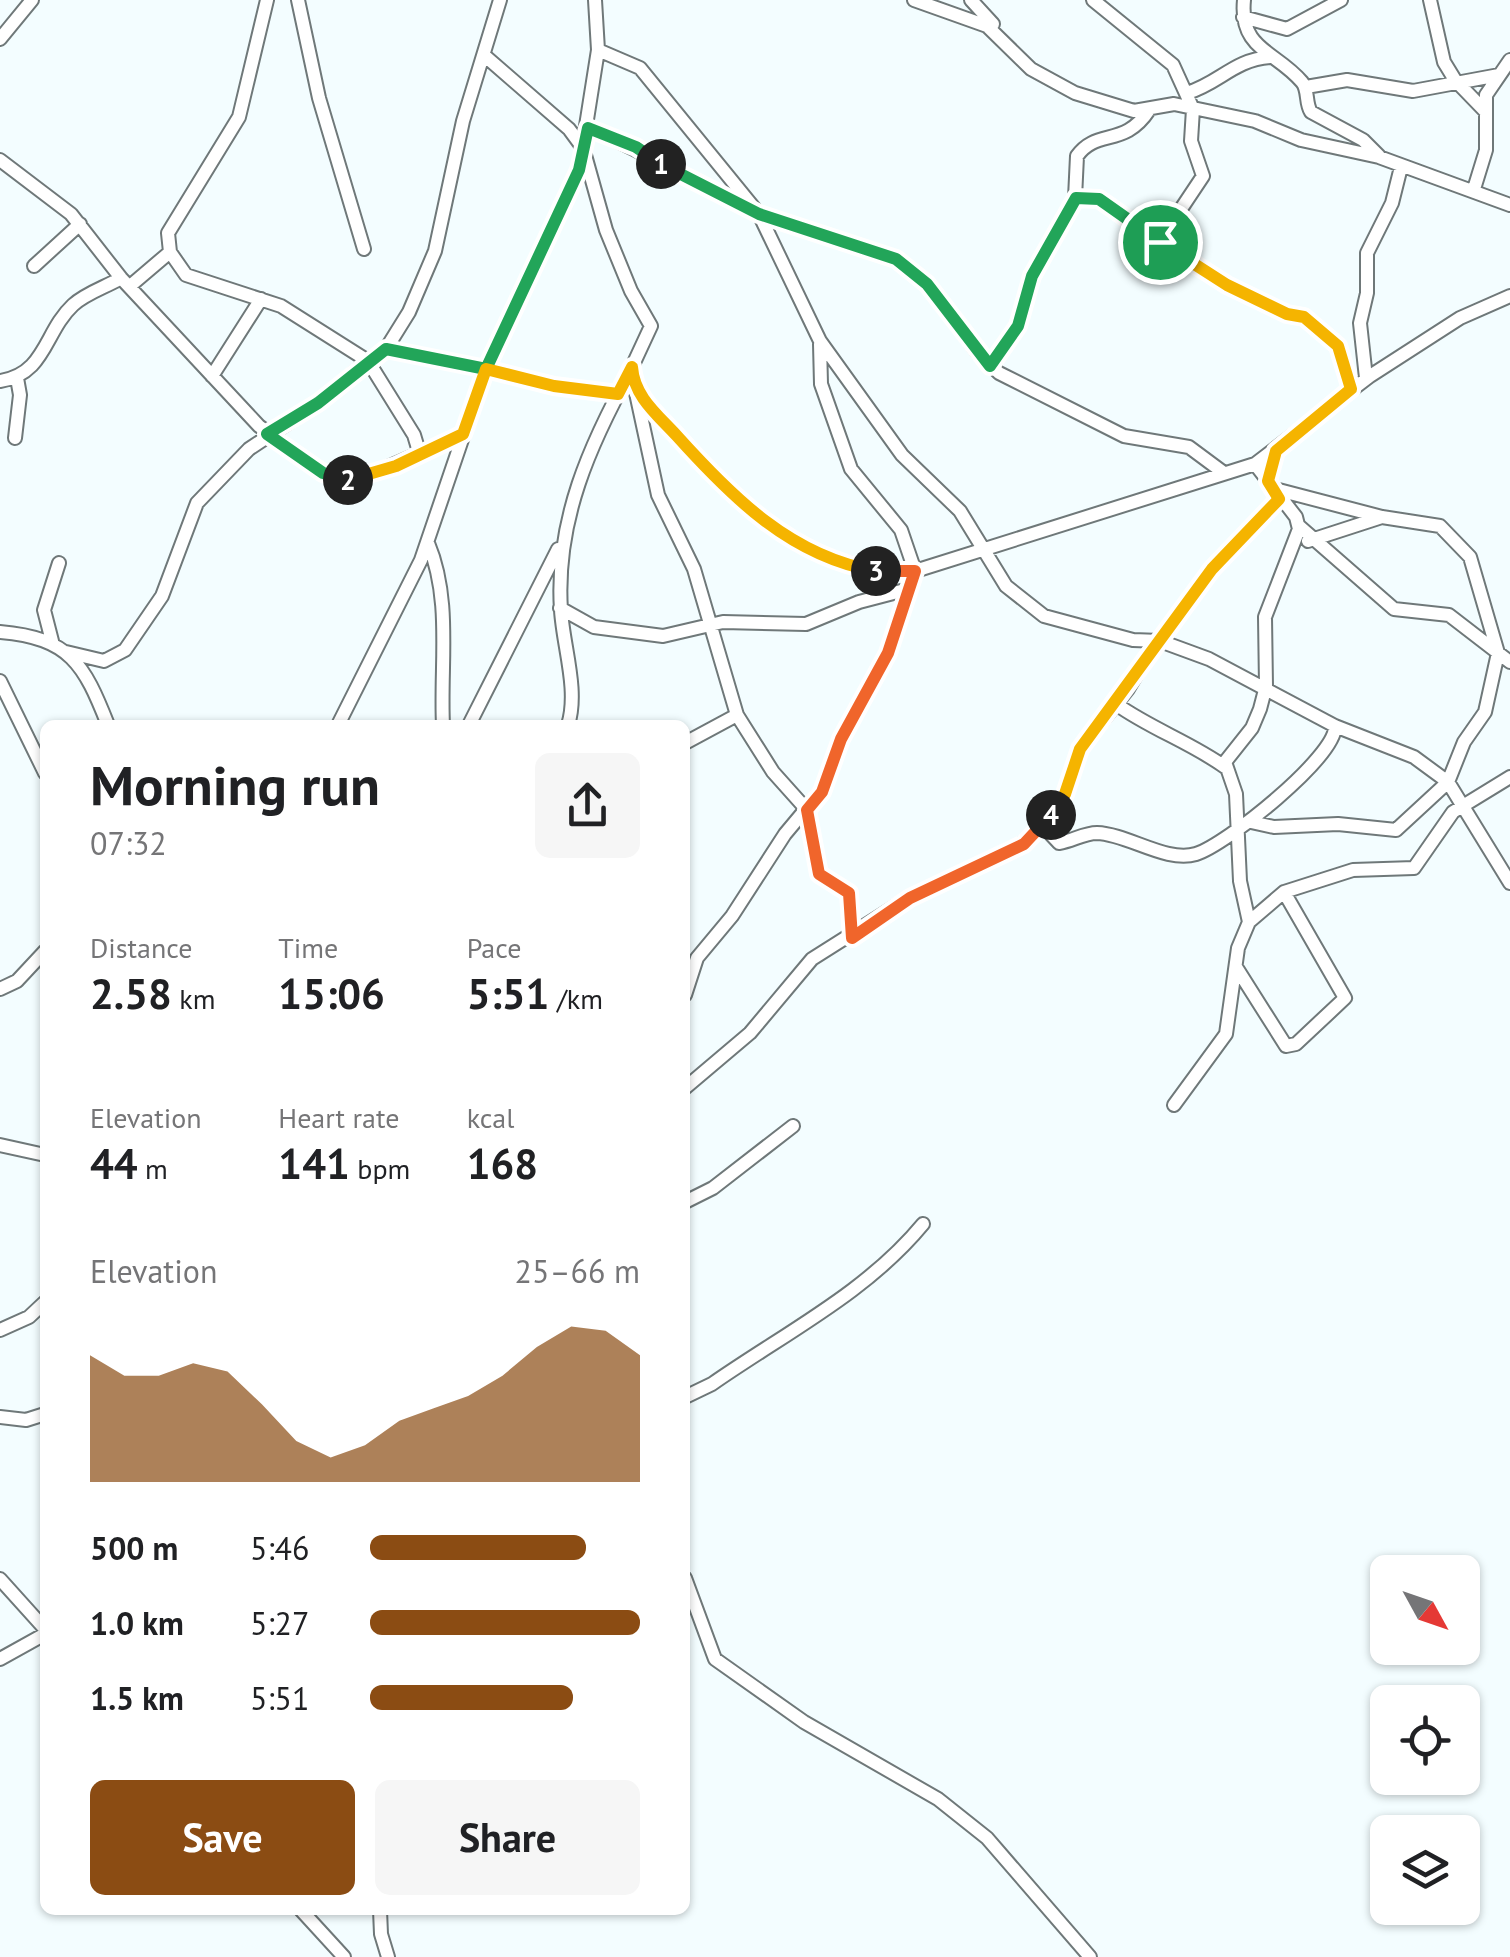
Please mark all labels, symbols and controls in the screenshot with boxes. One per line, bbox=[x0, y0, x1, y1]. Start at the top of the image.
pin: 1 bbox=[636, 139, 686, 189]
text: 1 bbox=[653, 145, 669, 182]
pin bbox=[1118, 200, 1203, 285]
icon: arrive bbox=[1133, 215, 1188, 270]
pin: 2 bbox=[323, 455, 373, 505]
text: 2 bbox=[340, 461, 356, 498]
pin: 3 bbox=[851, 546, 901, 596]
text: 3 bbox=[868, 552, 884, 589]
text: Morning run bbox=[90, 749, 380, 820]
button: share bbox=[535, 753, 640, 858]
pin: 4 bbox=[1026, 790, 1076, 840]
text: 4 bbox=[1043, 796, 1059, 833]
text: 07:32 bbox=[90, 822, 167, 864]
text: Distance bbox=[90, 929, 193, 966]
text: Time bbox=[278, 929, 338, 966]
text: Pace bbox=[467, 929, 521, 966]
text: 2.58 bbox=[90, 966, 172, 1021]
text: 15:06 bbox=[278, 966, 385, 1021]
text: 5:51 bbox=[467, 966, 549, 1021]
text: km bbox=[172, 980, 215, 1017]
text: /km bbox=[549, 980, 603, 1017]
text: Elevation bbox=[90, 1099, 202, 1136]
text: Heart rate bbox=[278, 1099, 399, 1136]
text: kcal bbox=[467, 1099, 514, 1136]
text: 44 bbox=[90, 1136, 138, 1191]
text: 141 bbox=[278, 1136, 350, 1191]
text: 168 bbox=[467, 1136, 538, 1191]
text: m bbox=[138, 1150, 168, 1187]
text: bpm bbox=[350, 1150, 410, 1187]
text: Elevation bbox=[90, 1250, 217, 1292]
text: 25–66 m bbox=[515, 1250, 640, 1292]
text: 500 m bbox=[90, 1527, 178, 1569]
text: 5:46 bbox=[250, 1527, 309, 1569]
north arrow bbox=[1370, 1555, 1480, 1665]
map controls bbox=[1370, 1555, 1480, 1925]
text: 1.0 km bbox=[90, 1602, 184, 1644]
text: 5:27 bbox=[250, 1602, 309, 1644]
text: 1.5 km bbox=[90, 1677, 184, 1719]
text: 5:51 bbox=[250, 1677, 309, 1719]
button: locate bbox=[1370, 1685, 1480, 1795]
button: Save bbox=[90, 1780, 355, 1895]
button: Share bbox=[375, 1780, 640, 1895]
button: layers bbox=[1370, 1815, 1480, 1925]

